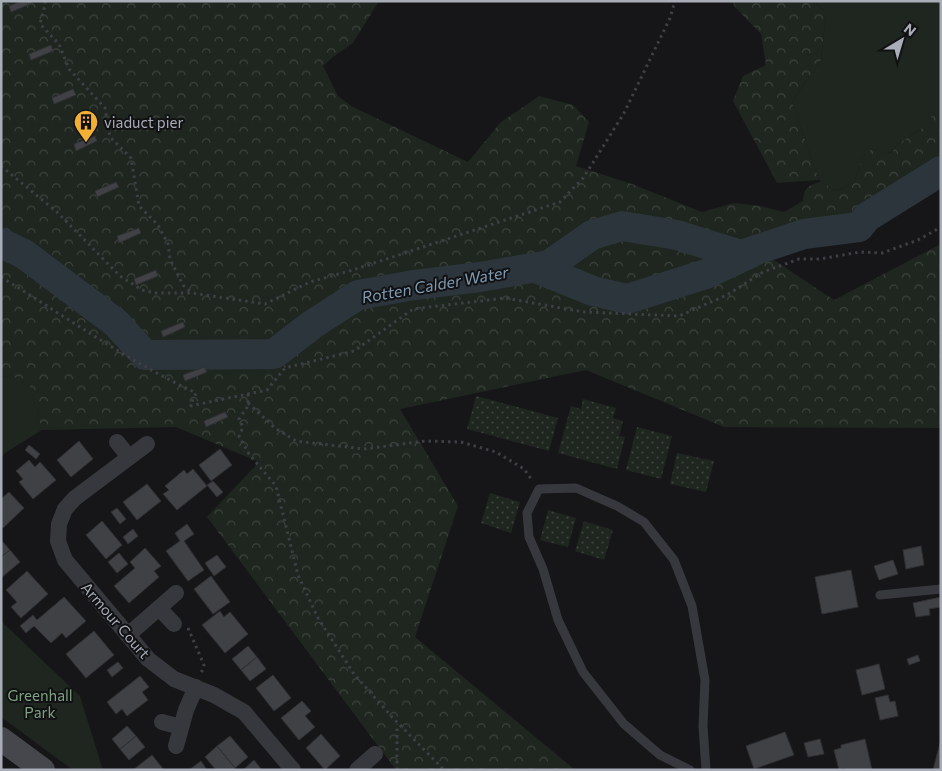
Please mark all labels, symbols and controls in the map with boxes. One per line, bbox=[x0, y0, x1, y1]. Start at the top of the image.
north arrow bbox=[877, 15, 927, 65]
text: N bbox=[901, 19, 920, 39]
building icon: viaduct pier bbox=[73, 109, 99, 143]
place label: viaduct pier bbox=[104, 113, 184, 131]
water label: Rotten Calder Water bbox=[360, 262, 511, 306]
street label: Armour Court bbox=[78, 578, 154, 662]
park label: Greenhall Park bbox=[7, 686, 73, 721]

